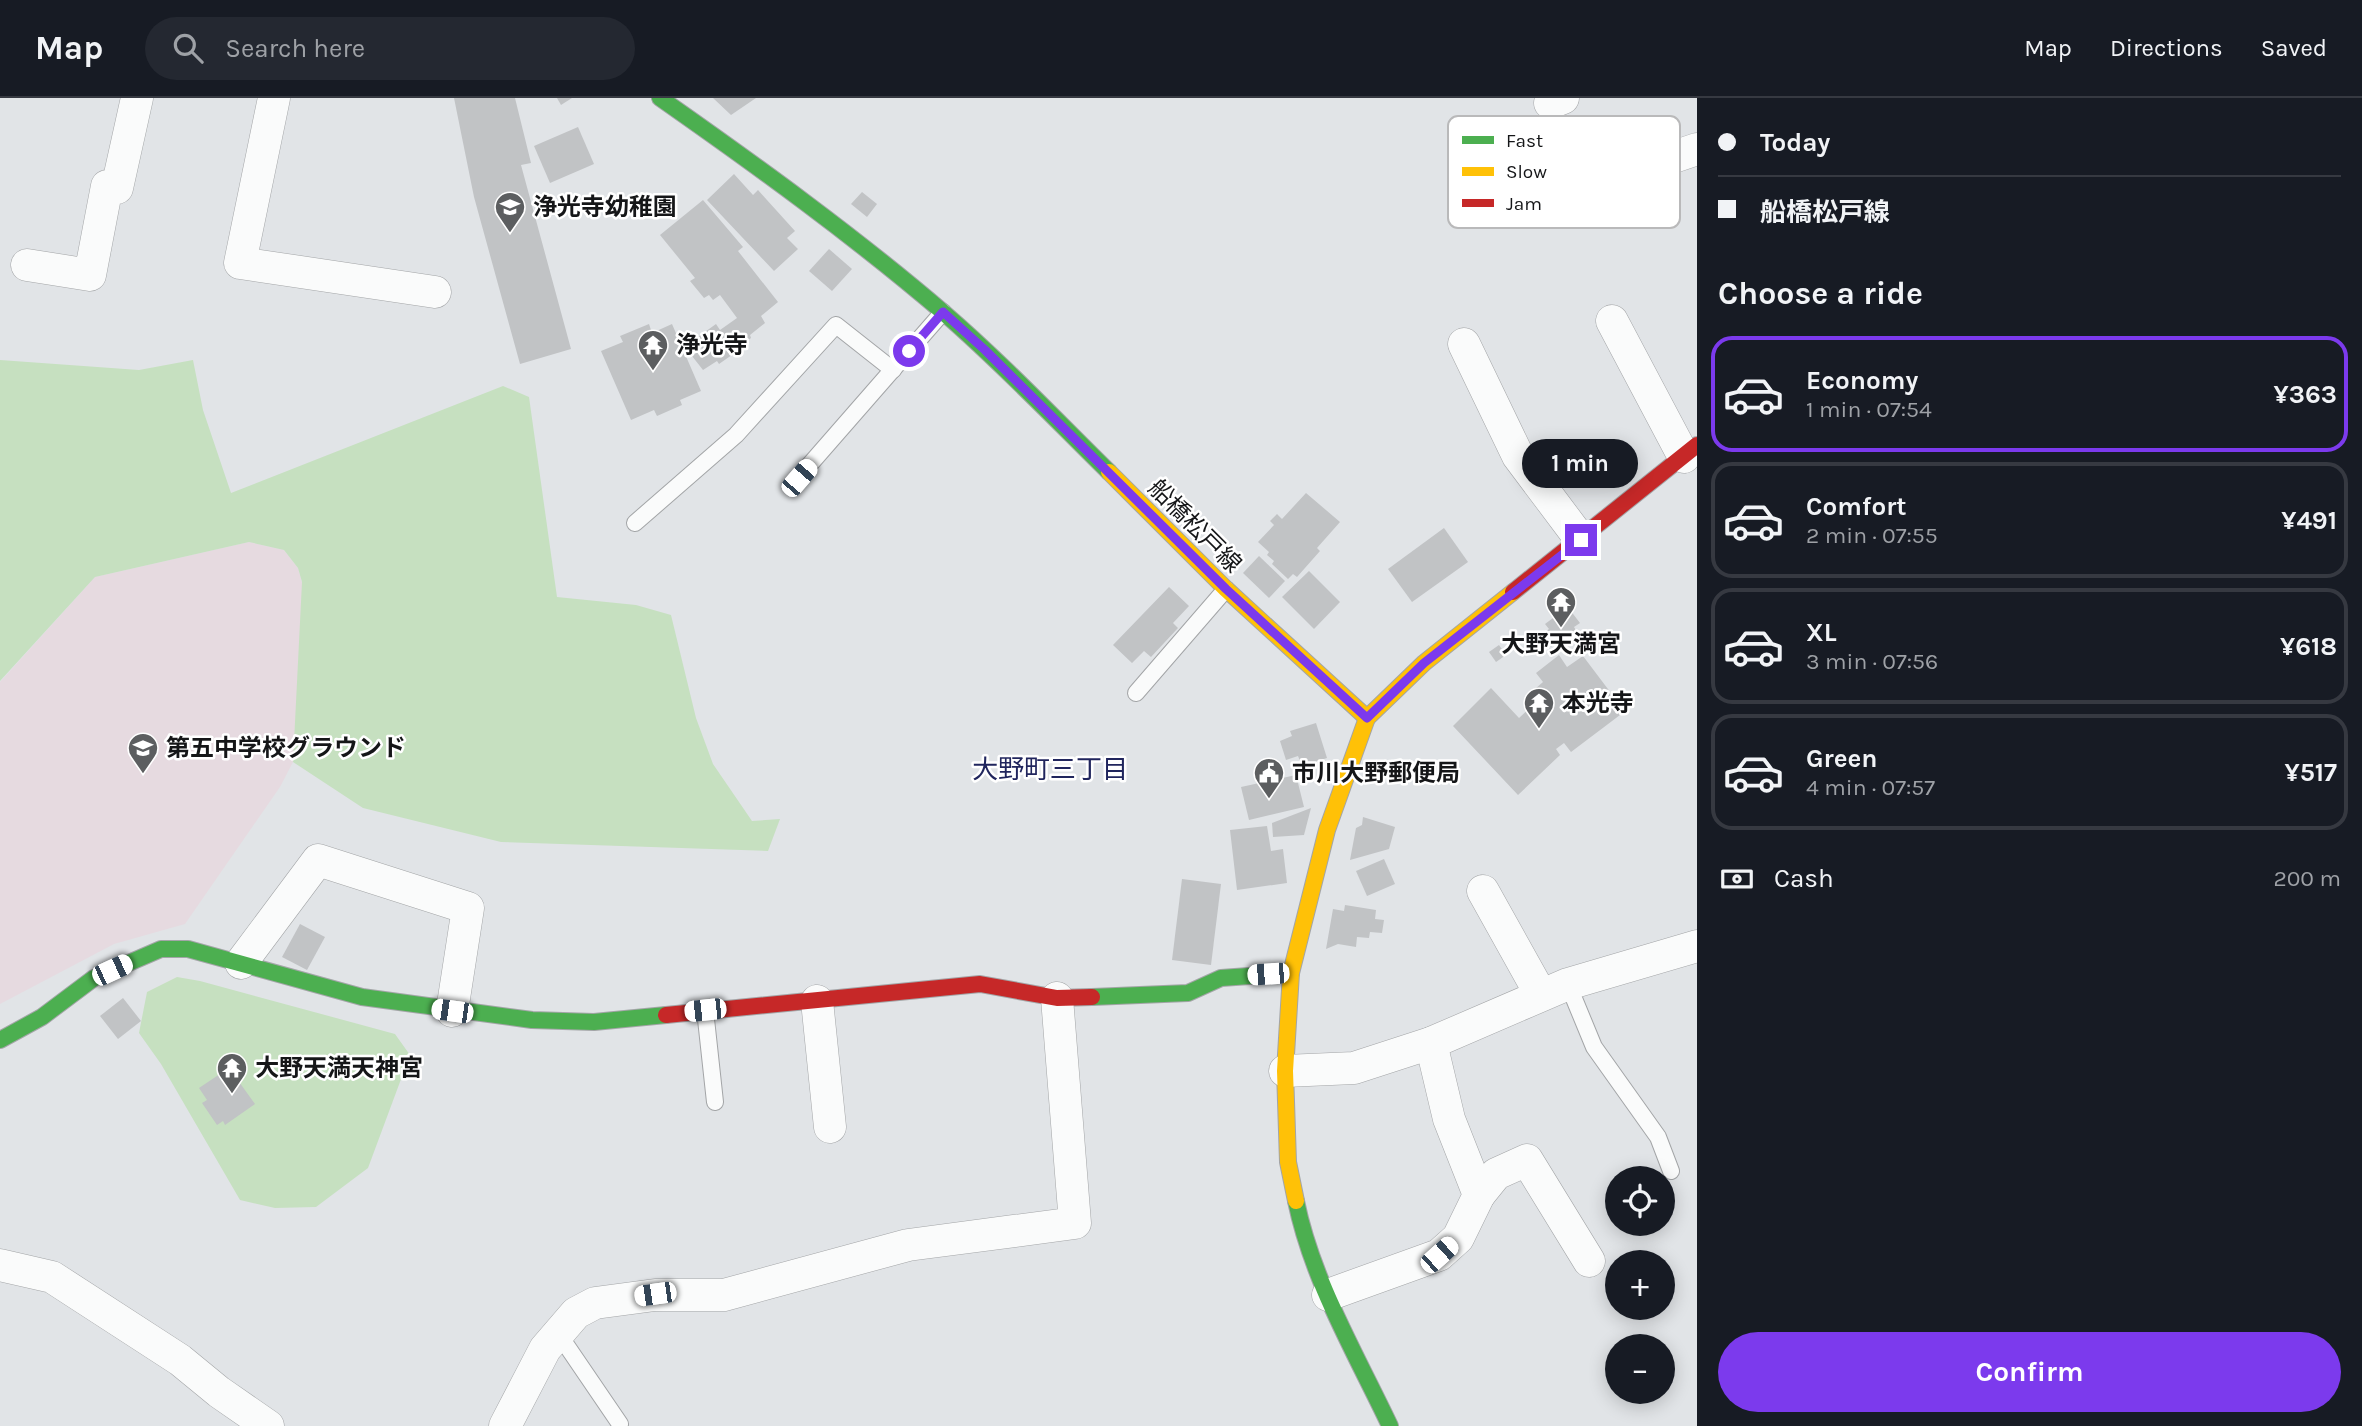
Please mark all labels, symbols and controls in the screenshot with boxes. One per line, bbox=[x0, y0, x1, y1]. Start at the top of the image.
search box bbox=[145, 17, 635, 80]
text: Map bbox=[35, 29, 103, 67]
icon: search bbox=[169, 29, 207, 67]
text: Search here bbox=[225, 33, 365, 64]
text: Map bbox=[2024, 34, 2072, 62]
text: Directions bbox=[2110, 34, 2223, 62]
text: Saved bbox=[2261, 34, 2327, 62]
legend bbox=[1448, 116, 1680, 228]
text: Today bbox=[1760, 127, 1830, 158]
text: Fast bbox=[1506, 130, 1543, 152]
text: Slow bbox=[1506, 161, 1547, 183]
school or university icon: 浄光寺幼稚園 bbox=[493, 190, 527, 234]
place label: 浄光寺幼稚園 bbox=[533, 193, 677, 221]
text: Jam bbox=[1506, 193, 1542, 215]
text: 船橋松戸線 bbox=[1760, 197, 1890, 228]
text: Choose a ride bbox=[1718, 275, 1923, 312]
temple icon: 浄光寺 bbox=[636, 328, 670, 372]
place label: 浄光寺 bbox=[676, 331, 748, 359]
route start bbox=[893, 335, 925, 367]
icon: car bbox=[1722, 363, 1785, 426]
text: Economy bbox=[1806, 365, 1918, 396]
text: ¥363 bbox=[2274, 379, 2337, 410]
text: 1 min · 07:54 bbox=[1806, 396, 1932, 423]
callout: 1 min bbox=[1523, 438, 1639, 488]
text: 1 min bbox=[1551, 450, 1609, 477]
car bbox=[778, 455, 821, 501]
street label: 船橋松戸線 bbox=[1143, 474, 1247, 578]
icon: car bbox=[1722, 489, 1785, 552]
text: Comfort bbox=[1806, 491, 1907, 522]
text: ¥491 bbox=[2281, 505, 2337, 536]
text: 2 min · 07:55 bbox=[1806, 522, 1938, 549]
route end bbox=[1565, 524, 1597, 556]
temple icon: 大野天満宮 bbox=[1544, 585, 1578, 629]
icon: car bbox=[1722, 615, 1785, 678]
text: XL bbox=[1806, 617, 1837, 648]
place label: 大野天満宮 bbox=[1501, 630, 1621, 658]
text: ¥618 bbox=[2280, 631, 2337, 662]
text: 3 min · 07:56 bbox=[1806, 648, 1938, 675]
temple icon: 本光寺 bbox=[1522, 686, 1556, 730]
place label: 本光寺 bbox=[1562, 689, 1634, 717]
school or university icon: 第五中学校グラウンド bbox=[126, 731, 160, 775]
place label: 第五中学校グラウンド bbox=[166, 734, 406, 762]
icon: car bbox=[1722, 741, 1785, 804]
text: Green bbox=[1806, 743, 1878, 774]
district label: 大野町三丁目 bbox=[972, 754, 1128, 785]
public building icon: 市川大野郵便局 bbox=[1252, 756, 1286, 800]
text: ¥517 bbox=[2284, 757, 2337, 788]
place label: 市川大野郵便局 bbox=[1292, 759, 1460, 787]
text: 4 min · 07:57 bbox=[1806, 774, 1935, 801]
icon: cash bbox=[1718, 860, 1756, 898]
text: Cash bbox=[1774, 863, 1834, 894]
text: 200 m bbox=[2273, 865, 2341, 892]
car bbox=[89, 952, 136, 988]
car bbox=[1247, 962, 1290, 986]
car bbox=[684, 997, 727, 1023]
car bbox=[430, 998, 475, 1024]
temple icon: 大野天満天神宮 bbox=[215, 1051, 249, 1095]
place label: 大野天満天神宮 bbox=[255, 1054, 423, 1082]
map controls bbox=[1605, 1166, 1675, 1404]
button: locate bbox=[1605, 1166, 1675, 1236]
car bbox=[1417, 1233, 1462, 1277]
button: + bbox=[1605, 1250, 1675, 1320]
car bbox=[633, 1281, 678, 1307]
button: Confirm bbox=[1718, 1332, 2341, 1412]
button: − bbox=[1605, 1334, 1675, 1404]

